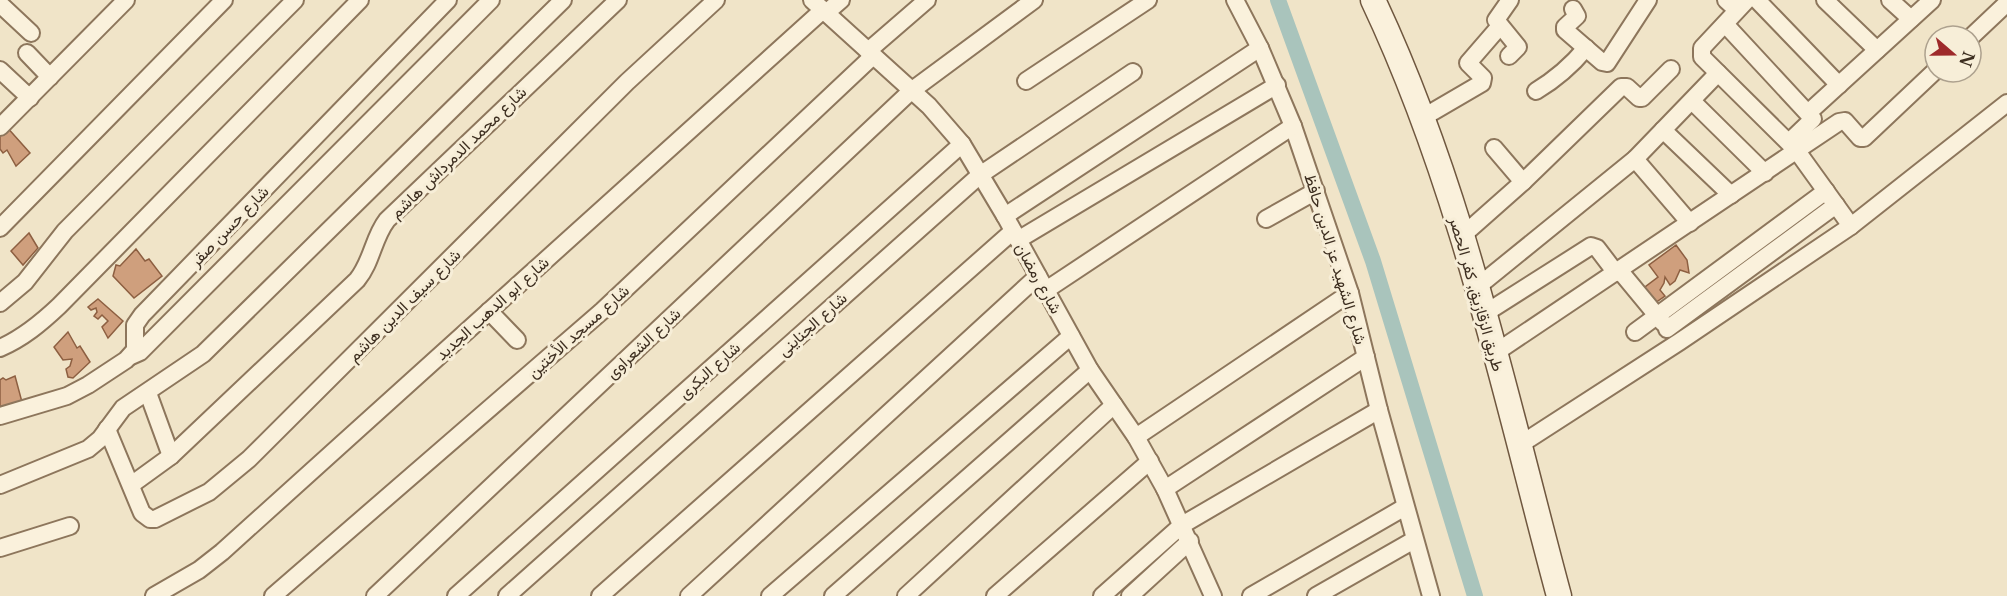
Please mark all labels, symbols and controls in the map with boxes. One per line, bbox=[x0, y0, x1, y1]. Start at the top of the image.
north arrow bbox=[1923, 24, 1983, 84]
text: N bbox=[1955, 49, 1979, 70]
street label: شارع محمد الدمرداش هاشم bbox=[386, 82, 532, 224]
street label: شارع الشهيد عز الدين حافظ bbox=[1299, 171, 1372, 347]
street label: شارع حسن صقر bbox=[185, 181, 274, 273]
street label: طريق الزقازيق, كفر الحصر bbox=[1444, 213, 1509, 374]
street label: شارع رمضان bbox=[1010, 239, 1067, 318]
street label: شارع سيف الدين هاشم bbox=[343, 244, 466, 367]
street label: شارع ابو الدهب الجديد bbox=[431, 252, 554, 366]
street label: شارع مسجد الأختين bbox=[523, 280, 634, 383]
street label: شارع الجناينى bbox=[773, 288, 852, 362]
street label: شارع الشعراوى bbox=[601, 303, 686, 384]
street label: شارع البكرى bbox=[674, 337, 745, 404]

